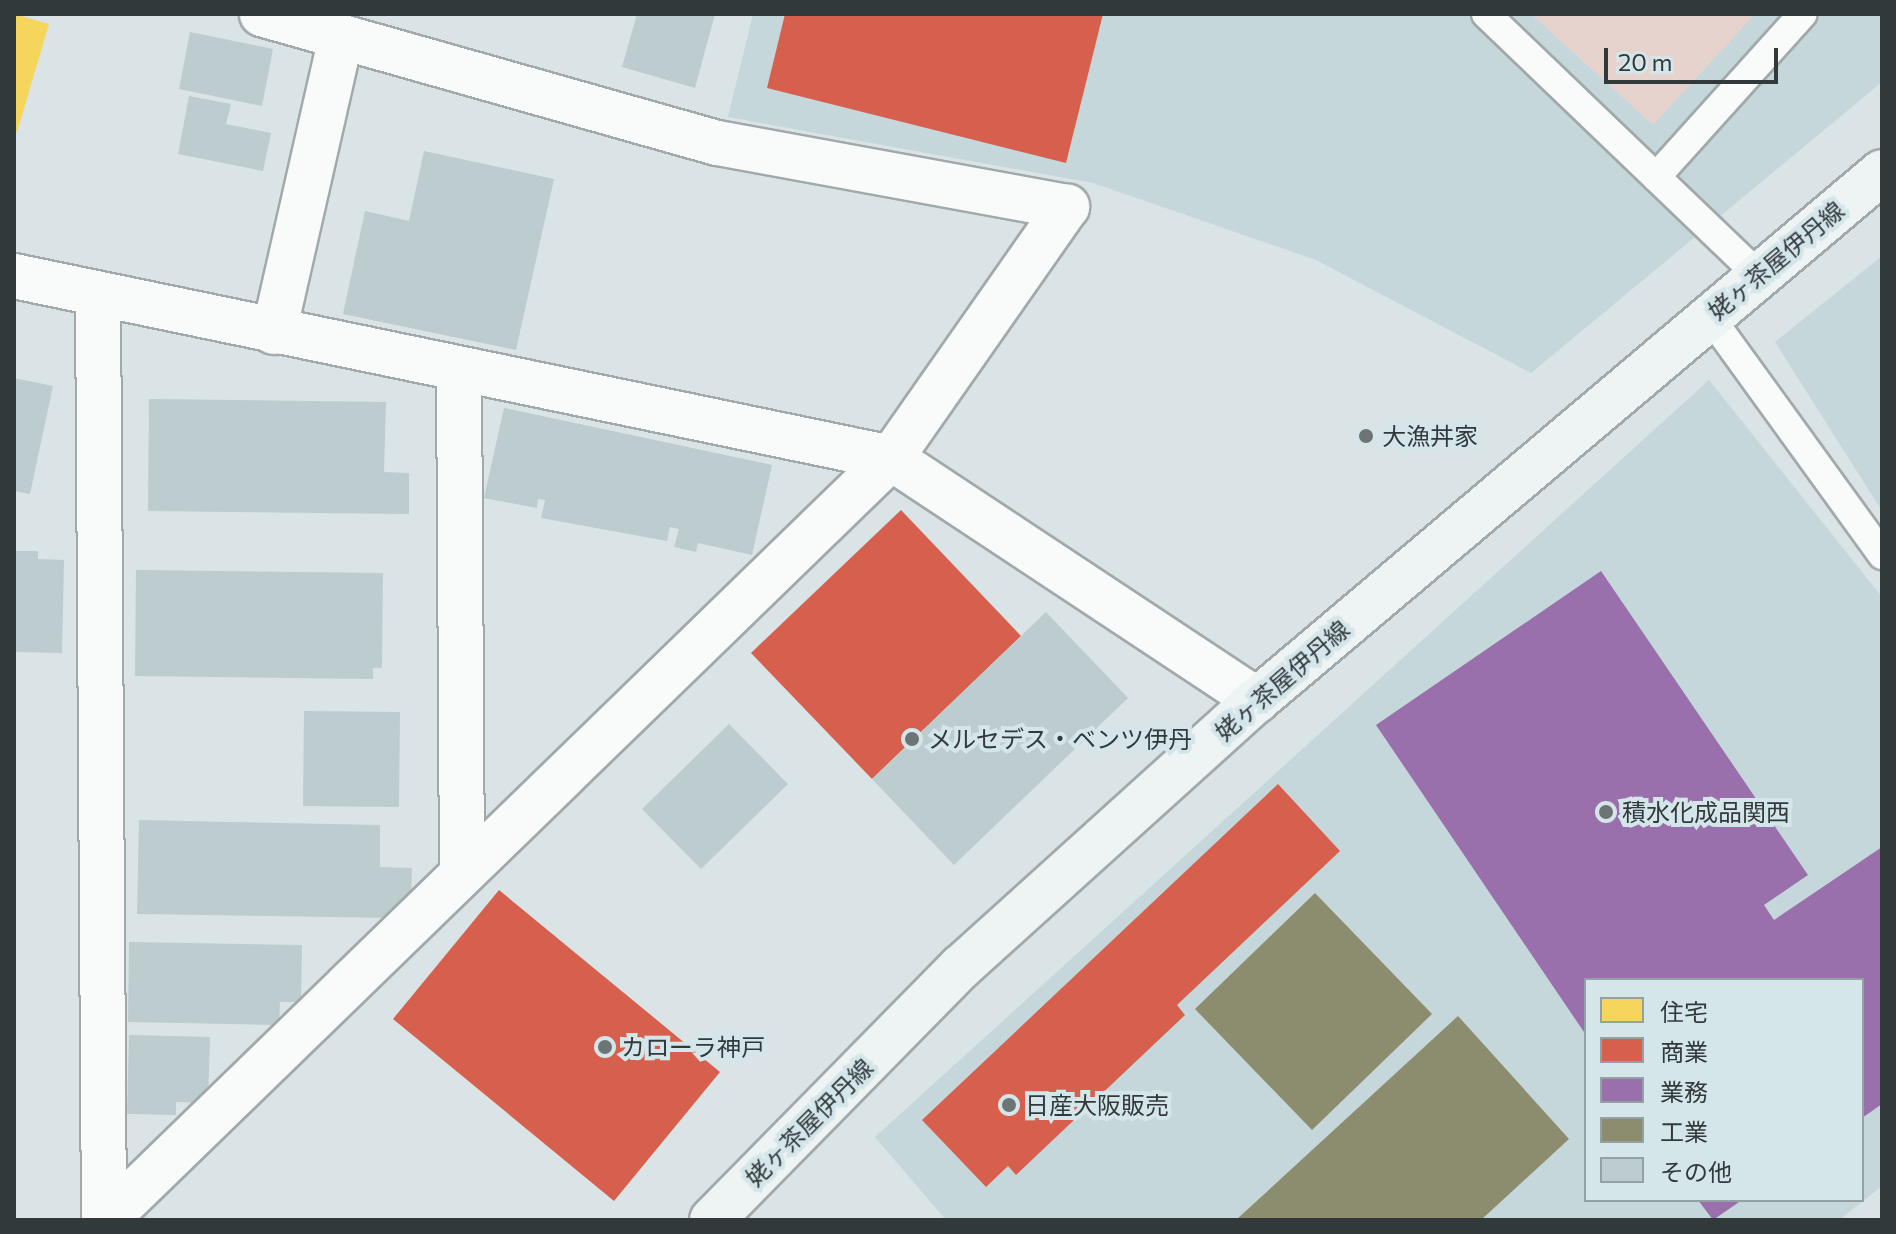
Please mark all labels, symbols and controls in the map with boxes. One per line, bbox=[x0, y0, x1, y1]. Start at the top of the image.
scale bar bbox=[1608, 32, 1782, 82]
text: 20 m bbox=[1618, 47, 1672, 76]
street label: 姥ヶ茶屋伊丹線 bbox=[1702, 195, 1850, 325]
place label: 大漁丼家 bbox=[1382, 422, 1478, 450]
marker: 大漁丼家 bbox=[1357, 427, 1375, 445]
street label: 姥ヶ茶屋伊丹線 bbox=[1209, 614, 1355, 746]
place label: メルセデス・ベンツ伊丹 bbox=[928, 725, 1192, 753]
marker: メルセデス・ベンツ伊丹 bbox=[903, 730, 921, 748]
place label: 積水化成品関西 bbox=[1622, 798, 1790, 826]
marker: 積水化成品関西 bbox=[1597, 803, 1615, 821]
legend bbox=[1584, 978, 1864, 1202]
text: 住宅 bbox=[1660, 997, 1708, 1026]
place label: カローラ神戸 bbox=[621, 1033, 765, 1061]
text: 商業 bbox=[1660, 1037, 1708, 1066]
marker: カローラ神戸 bbox=[596, 1038, 614, 1056]
street label: 姥ヶ茶屋伊丹線 bbox=[739, 1052, 879, 1192]
text: 業務 bbox=[1660, 1077, 1708, 1106]
place label: 日産大阪販売 bbox=[1025, 1091, 1169, 1119]
marker: 日産大阪販売 bbox=[1000, 1096, 1018, 1114]
text: 工業 bbox=[1660, 1117, 1708, 1146]
text: その他 bbox=[1660, 1157, 1732, 1186]

